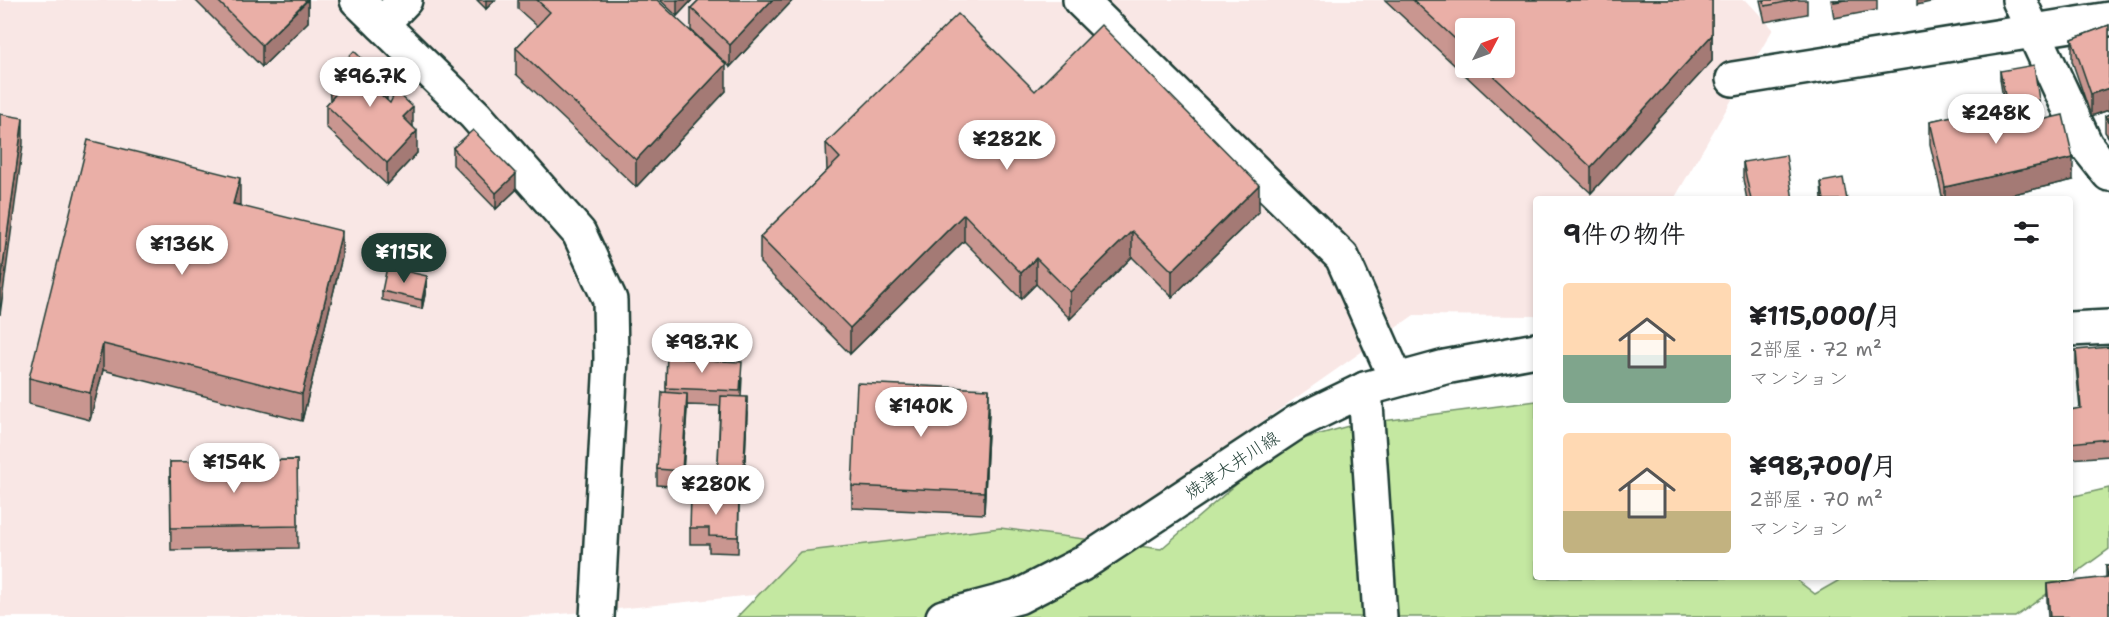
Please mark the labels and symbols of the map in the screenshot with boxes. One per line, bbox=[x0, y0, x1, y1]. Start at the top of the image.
north arrow bbox=[1455, 18, 1515, 78]
pin: ¥96.7K bbox=[321, 57, 419, 108]
pin: ¥248K bbox=[1954, 94, 2038, 145]
pin: ¥282K bbox=[965, 120, 1049, 171]
pin: ¥136K bbox=[140, 225, 224, 276]
pin: ¥115K bbox=[362, 233, 446, 284]
pin: ¥98.7K bbox=[653, 323, 751, 374]
pin: ¥140K bbox=[879, 387, 963, 438]
street label: 焼津大井川線 bbox=[1180, 426, 1284, 504]
pin: ¥154K bbox=[192, 443, 276, 494]
pin: ¥280K bbox=[674, 465, 758, 516]

